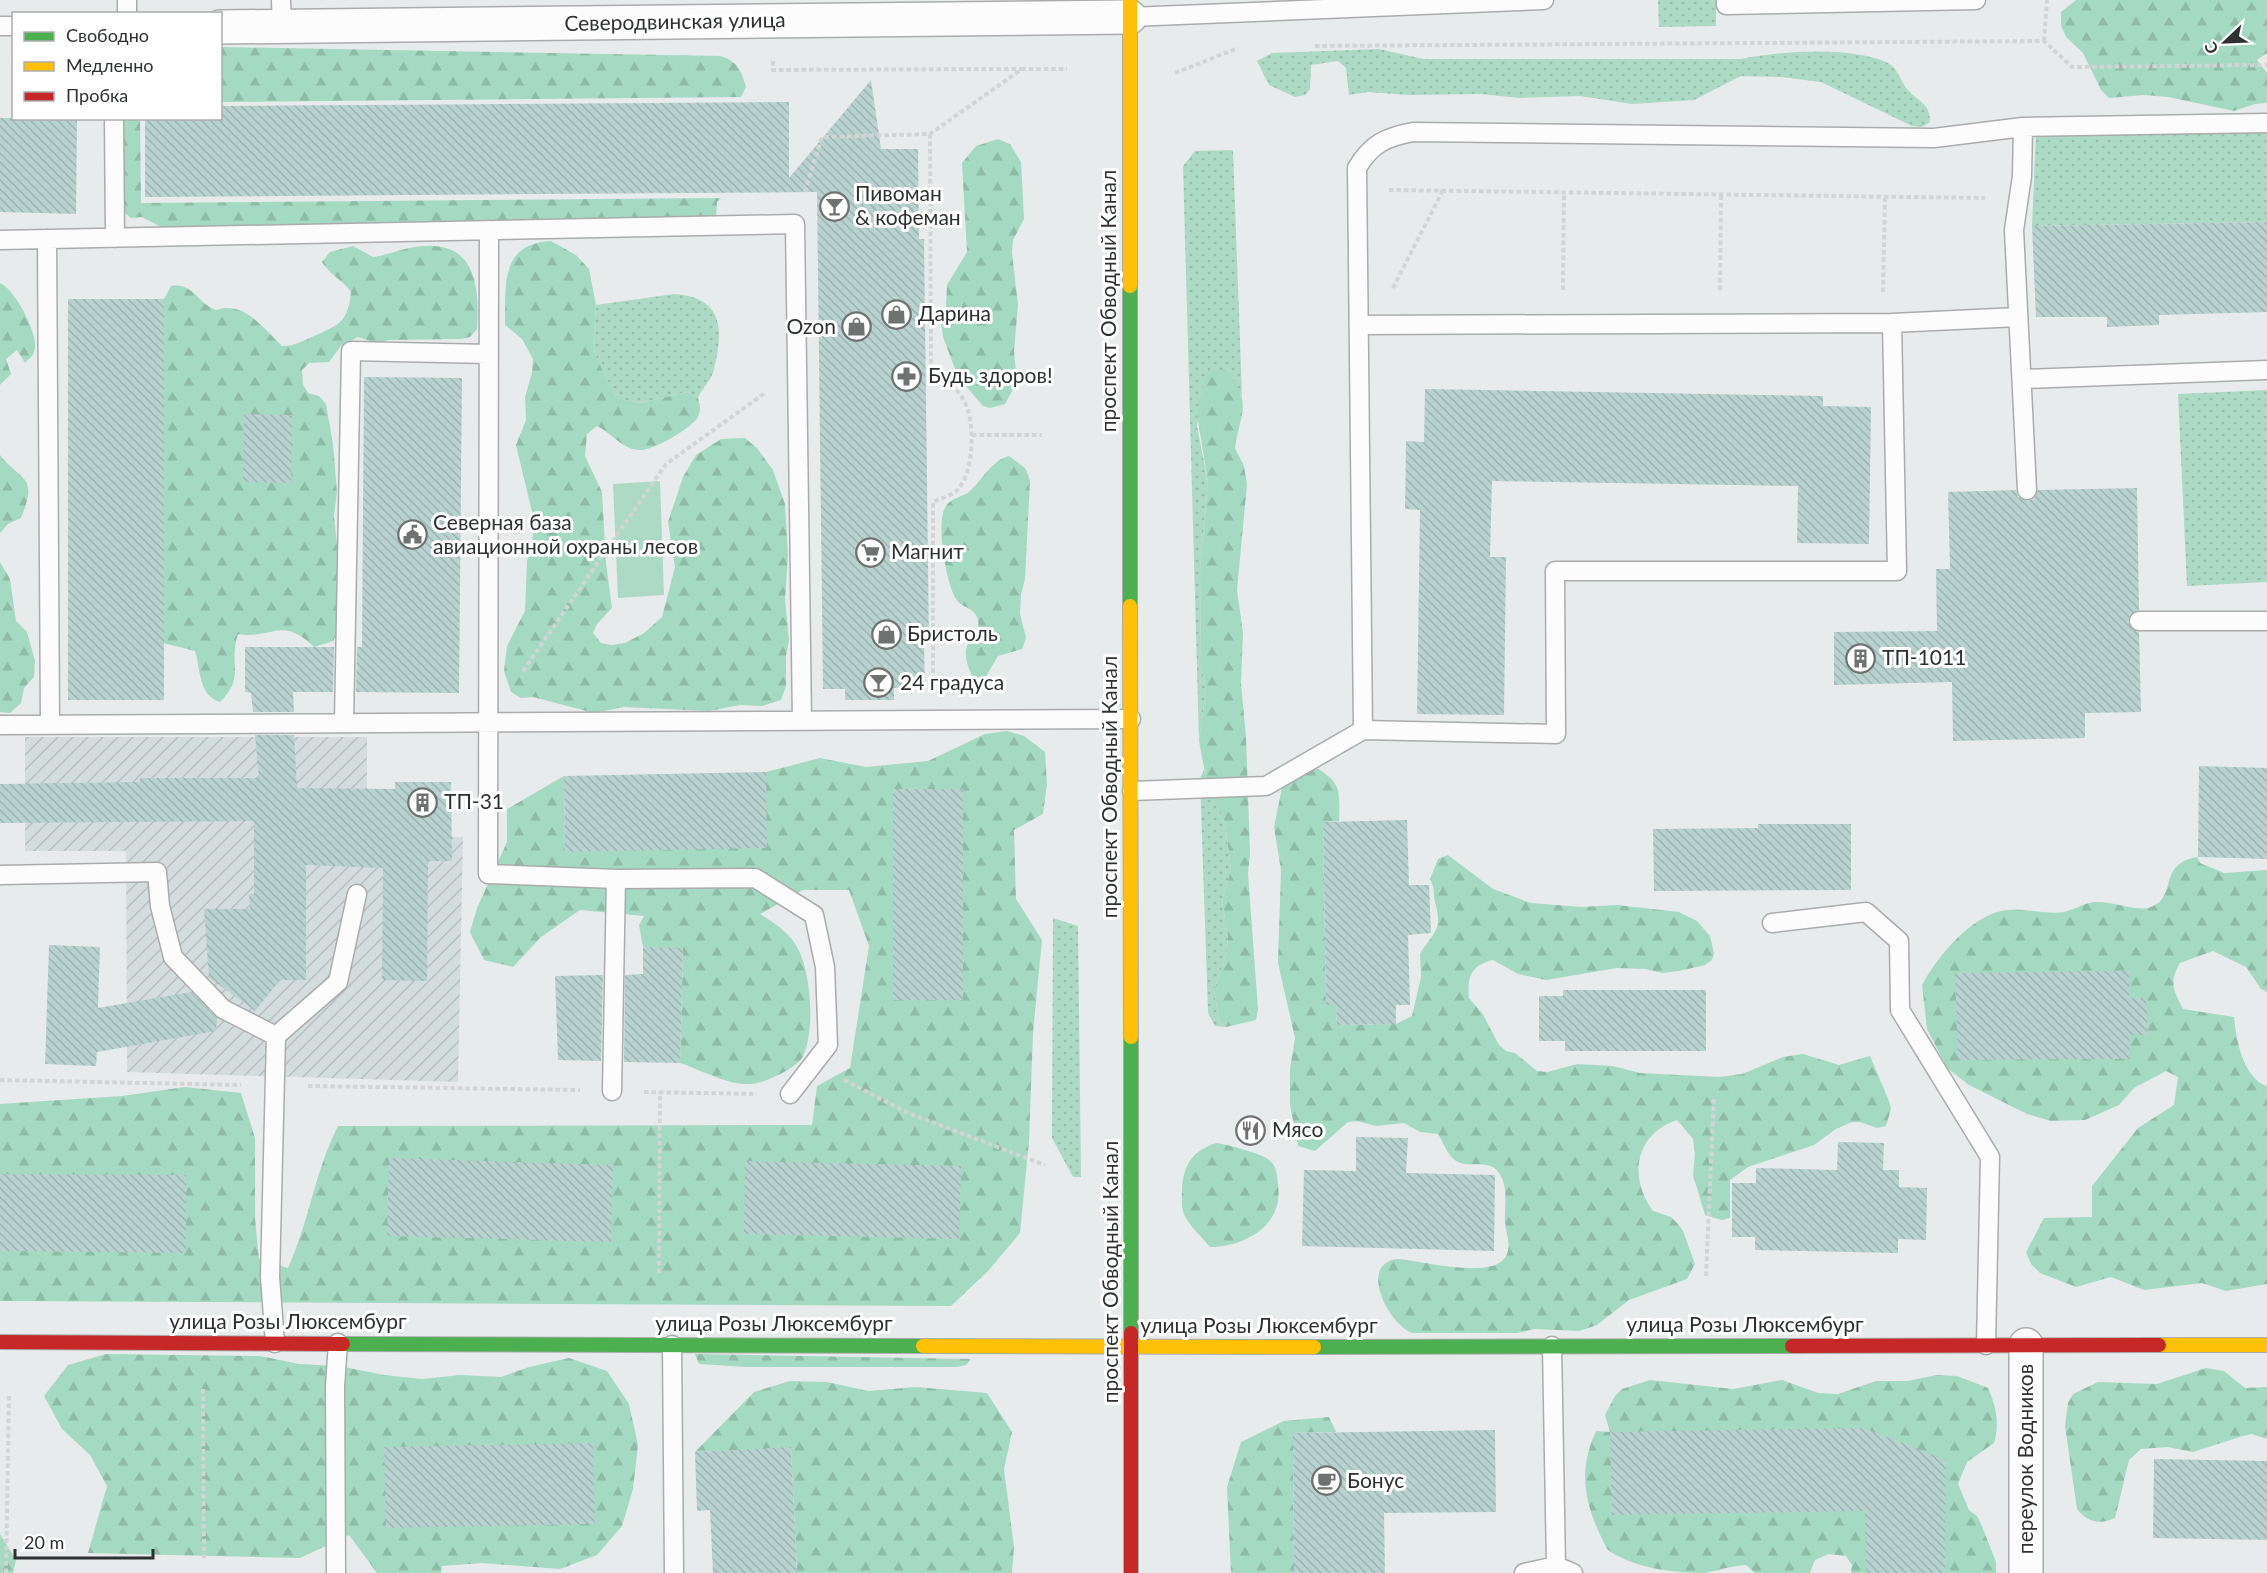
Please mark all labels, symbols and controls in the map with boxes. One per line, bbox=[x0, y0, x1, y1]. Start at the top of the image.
street label: Северодвинская улица bbox=[564, 6, 786, 35]
legend bbox=[12, 12, 222, 120]
north arrow bbox=[2195, 12, 2255, 72]
text: Свободно bbox=[66, 24, 149, 46]
text: С bbox=[2200, 39, 2222, 57]
text: Медленно bbox=[66, 54, 154, 76]
text: Пробка bbox=[66, 84, 128, 106]
street label: проспект Обводный Канал bbox=[1095, 170, 1120, 432]
place label: Пивоман & кофеман bbox=[855, 180, 961, 229]
bar icon: Пивоман & кофеман bbox=[818, 190, 850, 222]
shop icon: Дарина bbox=[881, 298, 913, 330]
place label: Дарина bbox=[918, 300, 991, 325]
shop icon: Ozon bbox=[841, 311, 873, 343]
place label: Ozon bbox=[787, 313, 836, 338]
pharmacy icon: Будь здоров! bbox=[891, 360, 923, 392]
place label: Будь здоров! bbox=[928, 362, 1053, 387]
place label: Северная база авиационной охраны лесов bbox=[433, 509, 698, 558]
public building icon: Северная база авиационной охраны лесов bbox=[396, 519, 428, 551]
supermarket icon: Магнит bbox=[854, 536, 886, 568]
place label: Магнит bbox=[891, 538, 964, 563]
shop icon: Бристоль bbox=[870, 618, 902, 650]
place label: Бристоль bbox=[907, 620, 998, 645]
building icon: ТП-1011 bbox=[1845, 642, 1877, 674]
place label: ТП-1011 bbox=[1882, 644, 1966, 669]
street label: проспект Обводный Канал bbox=[1096, 656, 1121, 918]
bar icon: 24 градуса bbox=[863, 667, 895, 699]
place label: 24 градуса bbox=[900, 669, 1004, 694]
building icon: ТП-31 bbox=[407, 786, 439, 818]
place label: ТП-31 bbox=[444, 788, 504, 813]
restaurant icon: Мясо bbox=[1235, 1114, 1267, 1146]
place label: Мясо bbox=[1272, 1116, 1323, 1141]
street label: проспект Обводный Канал bbox=[1097, 1141, 1122, 1403]
street label: улица Розы Люксембург bbox=[169, 1308, 407, 1333]
street label: улица Розы Люксембург bbox=[655, 1310, 893, 1335]
street label: улица Розы Люксембург bbox=[1626, 1311, 1864, 1336]
street label: улица Розы Люксембург bbox=[1140, 1312, 1378, 1337]
street label: переулок Водников bbox=[2012, 1364, 2037, 1554]
cafe icon: Бонус bbox=[1310, 1465, 1342, 1497]
place label: Бонус bbox=[1347, 1467, 1404, 1492]
scale bar bbox=[15, 1522, 153, 1560]
text: 20 m bbox=[24, 1531, 64, 1553]

